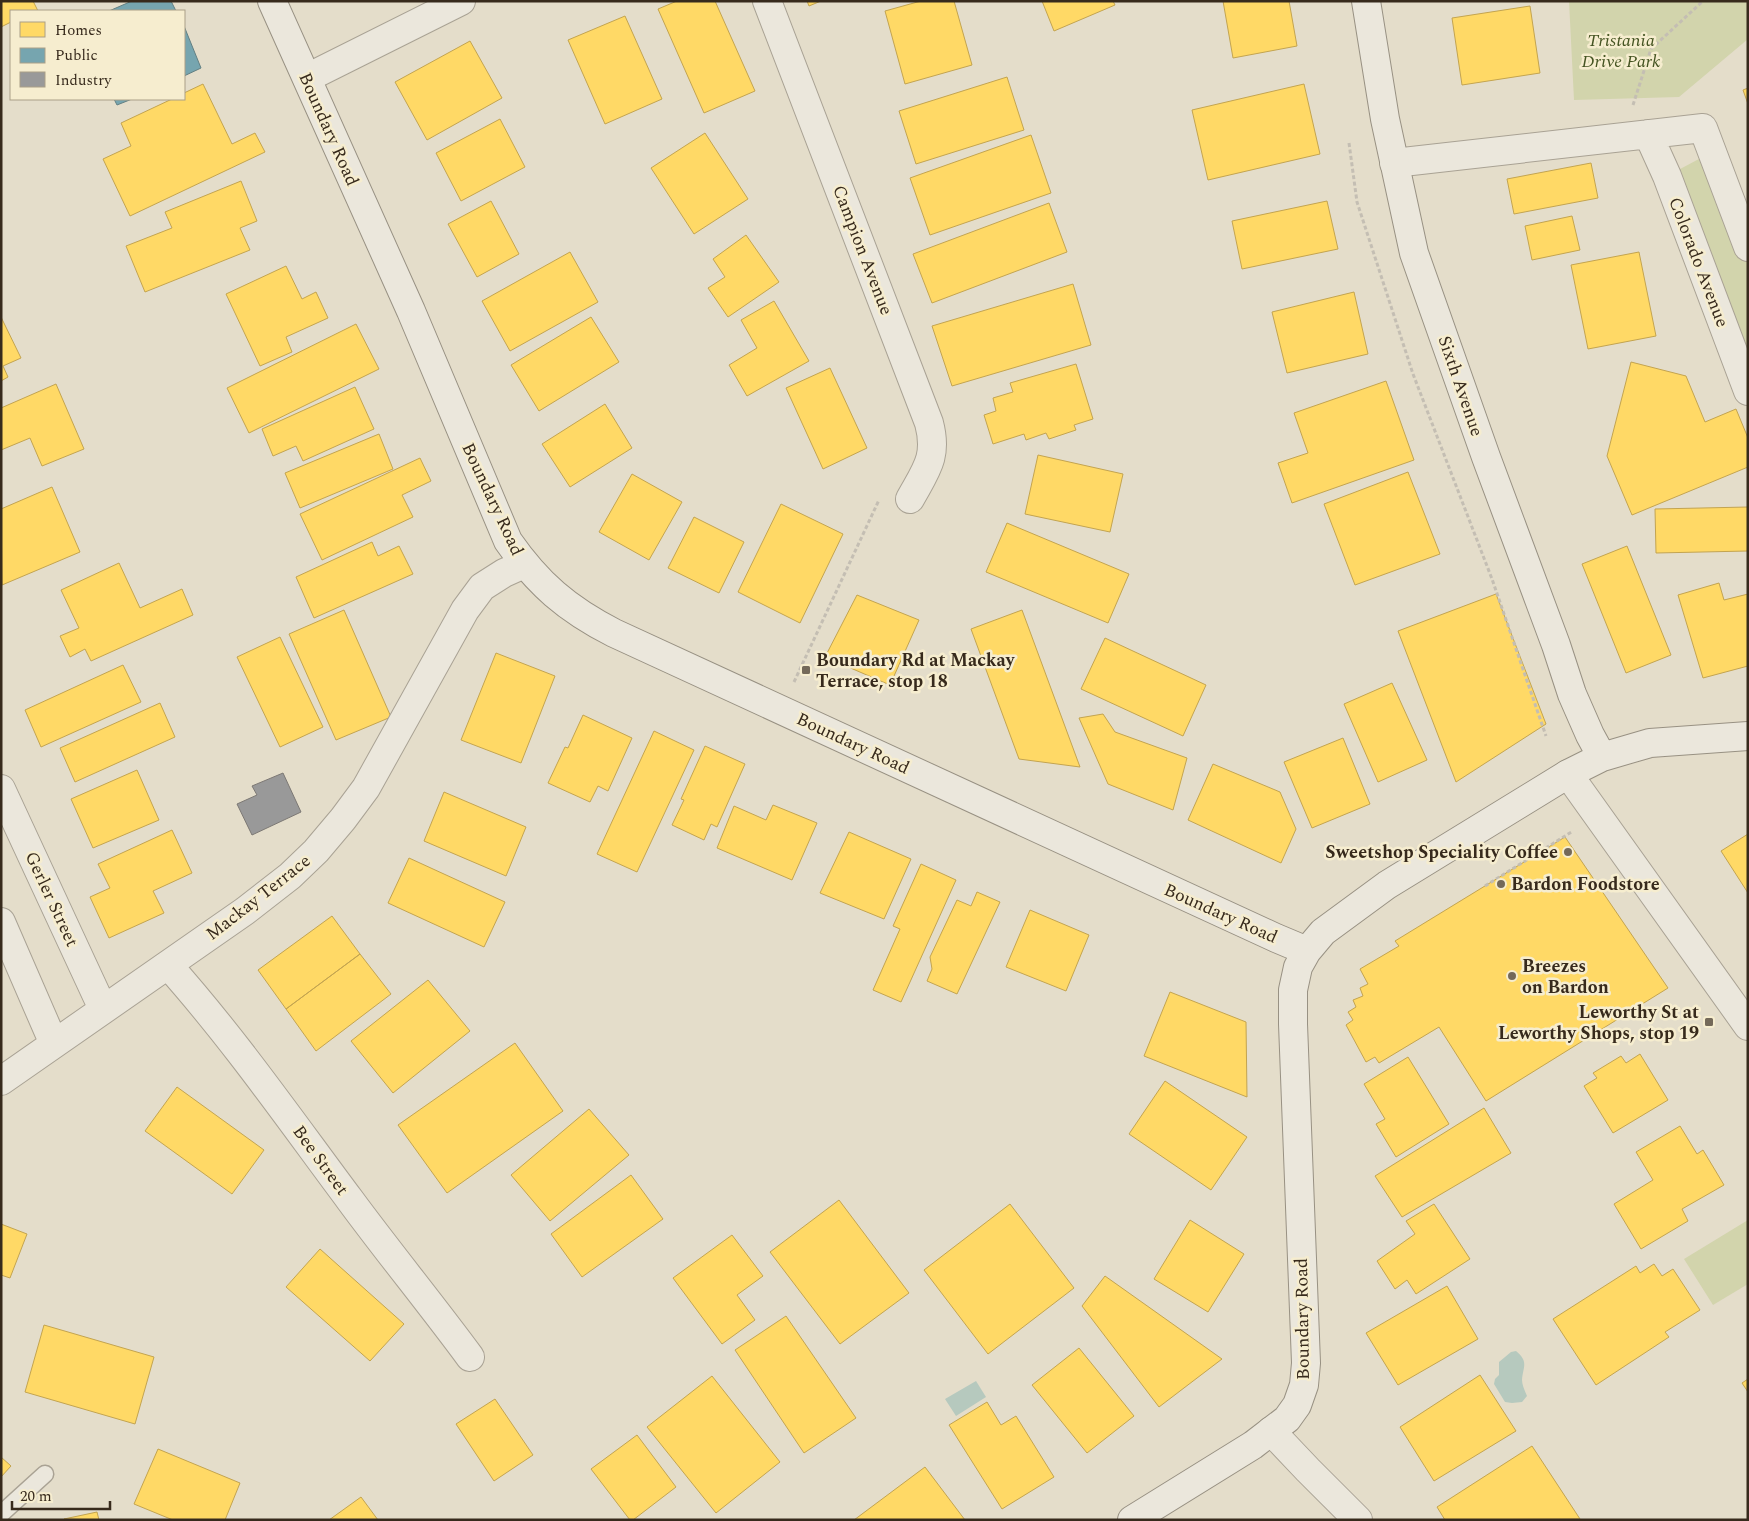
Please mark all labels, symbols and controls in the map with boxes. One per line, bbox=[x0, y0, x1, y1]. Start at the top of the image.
legend bbox=[10, 10, 185, 100]
text: Homes bbox=[55, 19, 102, 42]
park label: Tristania Drive Park bbox=[1582, 27, 1661, 75]
text: Public bbox=[55, 44, 98, 67]
street label: Boundary Road bbox=[291, 68, 366, 190]
text: Industry bbox=[55, 69, 112, 92]
street label: Campion Avenue bbox=[825, 181, 900, 319]
street label: Colorado Avenue bbox=[1661, 193, 1736, 331]
street label: Sixth Avenue bbox=[1431, 332, 1490, 440]
street label: Boundary Road bbox=[455, 438, 531, 560]
place label: Boundary Rd at Mackay Terrace, stop 18 bbox=[816, 647, 1016, 695]
marker: Boundary Rd at Mackay Terrace, stop 18 bbox=[800, 664, 812, 676]
street label: Boundary Road bbox=[792, 705, 914, 781]
place label: Sweetshop Speciality Coffee bbox=[1325, 839, 1558, 866]
marker: Sweetshop Speciality Coffee bbox=[1562, 846, 1574, 858]
street label: Gerler Street bbox=[18, 847, 85, 951]
street label: Mackay Terrace bbox=[200, 848, 317, 947]
place label: Bardon Foodstore bbox=[1511, 871, 1660, 898]
street label: Boundary Road bbox=[1160, 876, 1282, 951]
marker: Bardon Foodstore bbox=[1495, 878, 1507, 890]
place label: Breezes on Bardon bbox=[1522, 953, 1609, 1001]
marker: Breezes on Bardon bbox=[1506, 970, 1518, 982]
place label: Leworthy St at Leworthy Shops, stop 19 bbox=[1498, 999, 1699, 1047]
marker: Leworthy St at Leworthy Shops, stop 19 bbox=[1703, 1016, 1715, 1028]
street label: Bee Street bbox=[286, 1120, 355, 1201]
street label: Boundary Road bbox=[1288, 1258, 1317, 1380]
scale bar bbox=[12, 1478, 110, 1510]
text: 20 m bbox=[20, 1485, 52, 1508]

